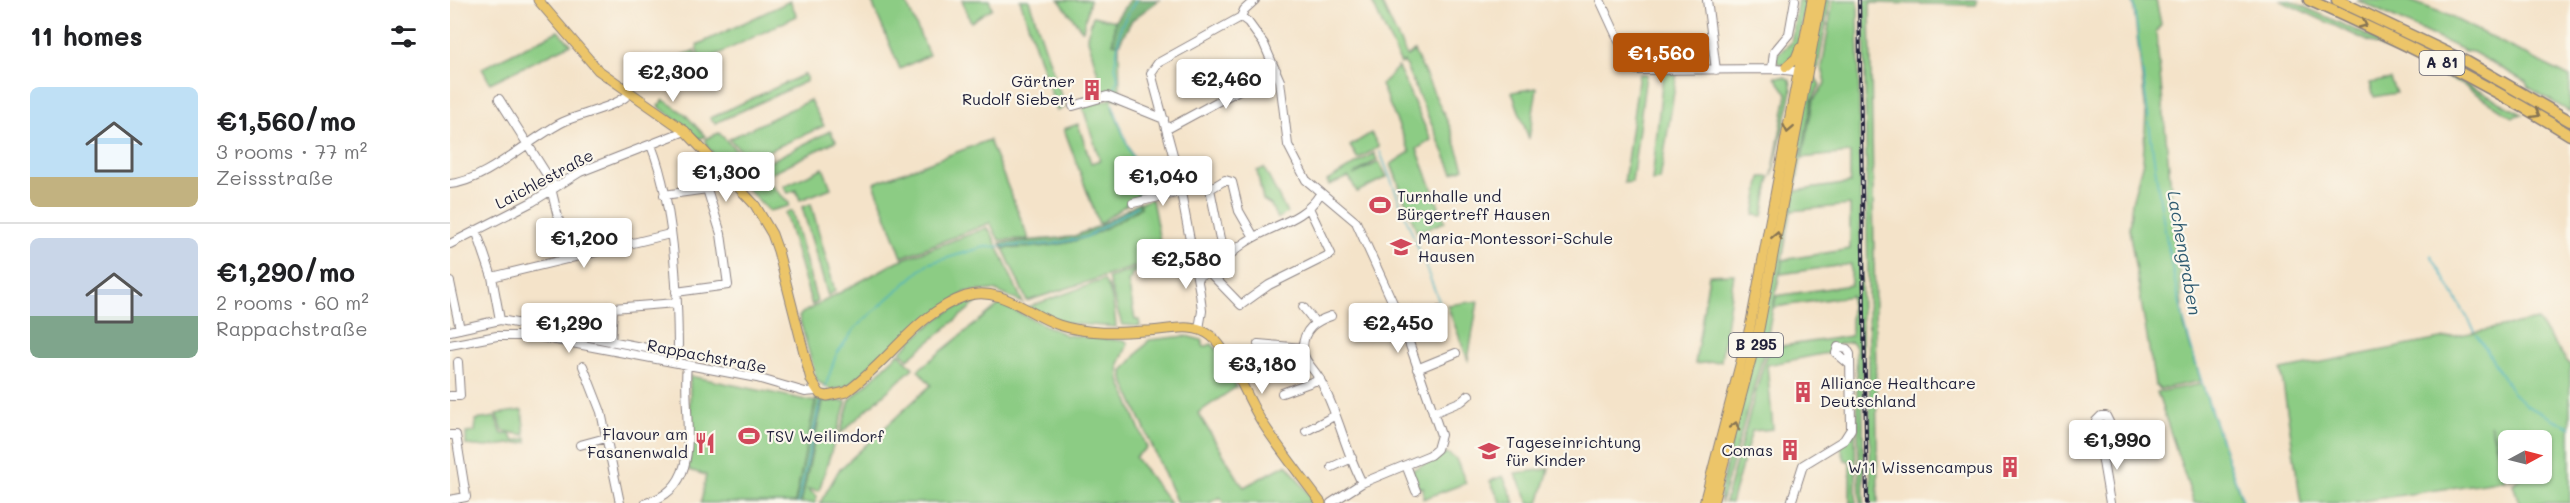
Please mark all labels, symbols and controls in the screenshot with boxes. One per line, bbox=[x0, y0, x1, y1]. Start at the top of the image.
one-way arrow bbox=[2356, 17, 2367, 29]
text: 11 homes bbox=[30, 19, 143, 53]
icon: filters bbox=[387, 20, 420, 53]
pin: €1,560 bbox=[1612, 33, 1710, 84]
text: €1,560 bbox=[1627, 39, 1695, 65]
road number: A 81 bbox=[2420, 51, 2464, 75]
pin: €2,300 bbox=[624, 52, 722, 103]
text: €2,300 bbox=[637, 58, 709, 84]
pin: €2,460 bbox=[1177, 59, 1275, 110]
text: €2,460 bbox=[1190, 65, 1262, 91]
place label: Gärtner Rudolf Siebert bbox=[962, 70, 1075, 109]
building icon: Gärtner Rudolf Siebert bbox=[1080, 78, 1104, 102]
text: €1,560/mo bbox=[216, 104, 356, 138]
one-way arrow bbox=[2530, 106, 2540, 118]
icon: home bbox=[78, 111, 150, 183]
one-way arrow bbox=[1782, 124, 1795, 134]
text: 3 rooms · 77 m² bbox=[216, 138, 367, 164]
street label: Laichlestraße bbox=[491, 144, 597, 213]
pin: €1,300 bbox=[677, 152, 775, 203]
pin: €1,040 bbox=[1114, 156, 1212, 207]
text: €1,300 bbox=[692, 158, 760, 184]
text: €1,040 bbox=[1128, 162, 1198, 188]
text: Zeissstraße bbox=[216, 164, 333, 190]
place label: Turnhalle und Bürgertreff Hausen bbox=[1397, 185, 1550, 224]
water label: Lachengraben bbox=[2162, 189, 2208, 317]
sports icon: Turnhalle und Bürgertreff Hausen bbox=[1368, 193, 1392, 217]
pin: €1,200 bbox=[535, 218, 633, 269]
text: €1,200 bbox=[550, 224, 618, 250]
place label: Maria-Montessori-Schule Hausen bbox=[1418, 227, 1613, 266]
one-way arrow bbox=[1770, 232, 1783, 242]
school or university icon: Maria-Montessori-Schule Hausen bbox=[1389, 235, 1413, 259]
pin: €2,580 bbox=[1137, 239, 1235, 290]
text: €2,580 bbox=[1151, 245, 1221, 271]
text: €1,290/mo bbox=[216, 255, 355, 289]
icon: home bbox=[78, 262, 150, 334]
text: 2 rooms · 60 m² bbox=[216, 289, 369, 315]
pin: €1,290 bbox=[520, 303, 618, 354]
pin: €2,450 bbox=[1349, 303, 1447, 354]
text: €1,290 bbox=[535, 309, 603, 335]
text: €2,450 bbox=[1363, 309, 1433, 335]
text: Rappachstraße bbox=[216, 315, 368, 341]
road number: B 295 bbox=[1729, 333, 1783, 357]
street label: Rappachstraße bbox=[646, 334, 769, 377]
pin: €3,180 bbox=[1213, 344, 1311, 395]
text: €3,180 bbox=[1228, 350, 1296, 376]
place label: Alliance Healthcare Deutschland bbox=[1820, 372, 1976, 411]
building icon: Alliance Healthcare Deutschland bbox=[1791, 380, 1815, 404]
pin: €1,990 bbox=[2068, 420, 2166, 471]
one-way arrow bbox=[1728, 422, 1740, 432]
place label: Flavour am Fasanenwald bbox=[587, 423, 688, 462]
sports icon: TSV Weilimdorf bbox=[737, 424, 761, 448]
place label: TSV Weilimdorf bbox=[766, 425, 885, 446]
text: €1,990 bbox=[2083, 426, 2151, 452]
north arrow bbox=[2498, 430, 2552, 484]
map controls bbox=[2498, 430, 2552, 484]
restaurant icon: Flavour am Fasanenwald bbox=[693, 431, 717, 455]
place label: Tageseinrichtung für Kinder bbox=[1506, 431, 1641, 470]
building icon: Comas bbox=[1778, 438, 1802, 462]
school or university icon: Tageseinrichtung für Kinder bbox=[1477, 439, 1501, 463]
place label: Comas bbox=[1722, 439, 1773, 460]
building icon: W11 Wissencampus bbox=[1998, 455, 2022, 479]
place label: W11 Wissencampus bbox=[1848, 456, 1993, 477]

